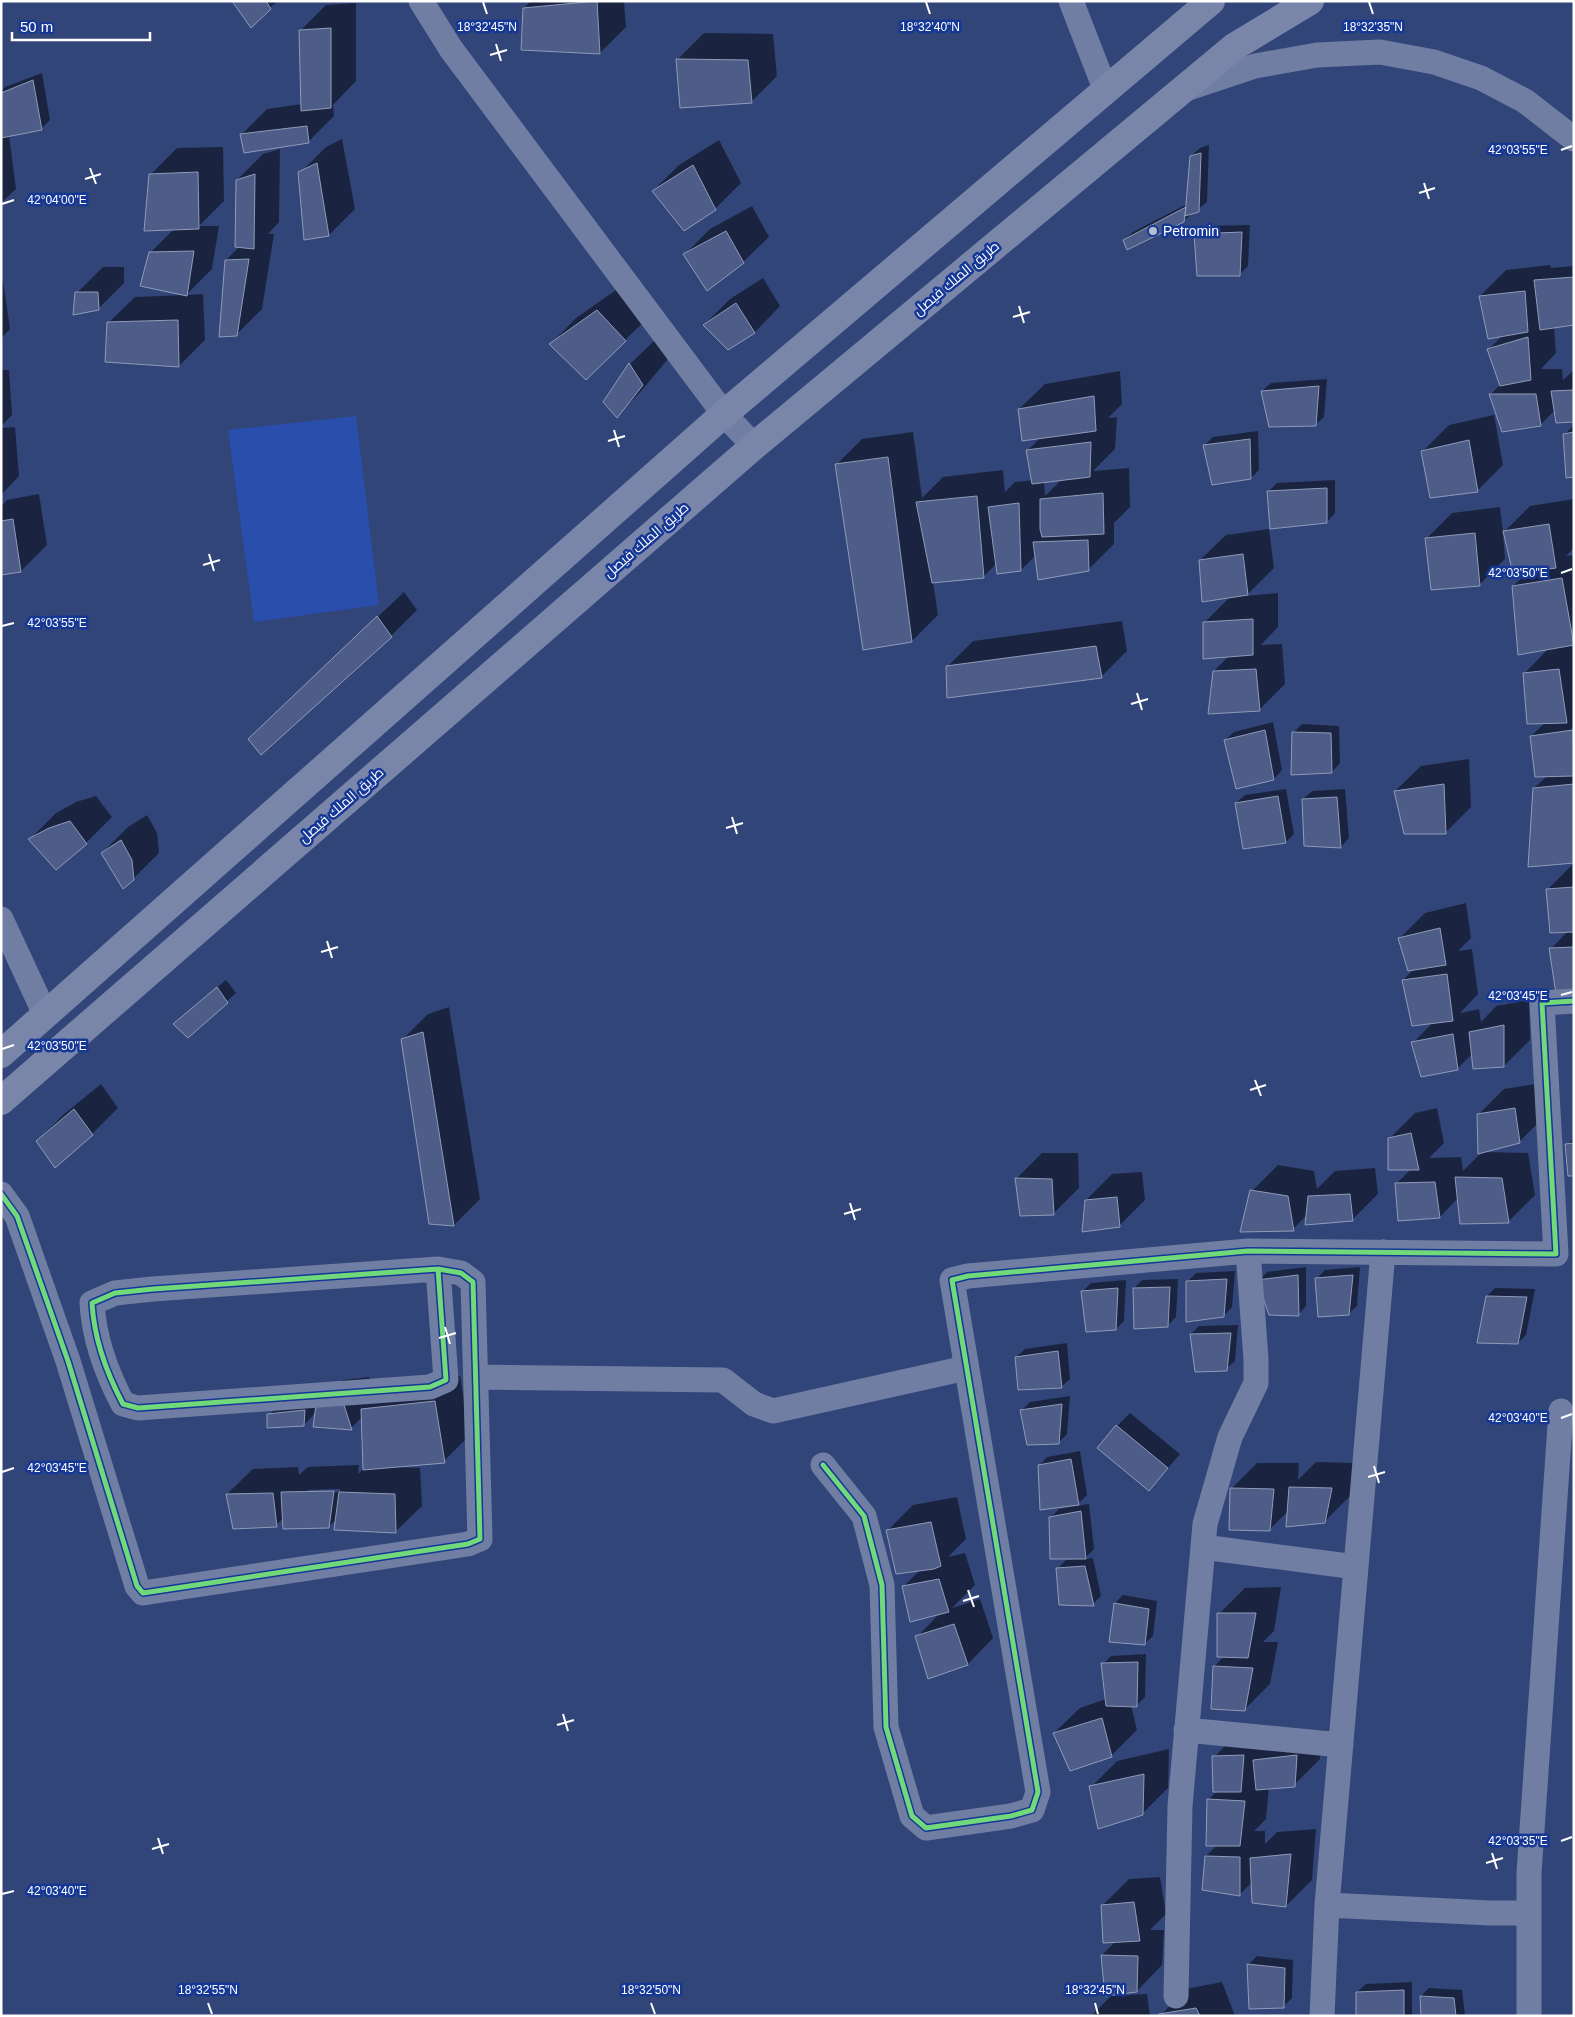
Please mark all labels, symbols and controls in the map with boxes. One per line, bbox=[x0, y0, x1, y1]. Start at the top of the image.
scale bar bbox=[12, 10, 150, 42]
text: 50 m bbox=[20, 18, 53, 35]
text: 18°32'45"N bbox=[457, 20, 517, 34]
text: 18°32'40"N bbox=[900, 20, 960, 34]
text: 18°32'35"N bbox=[1343, 20, 1403, 34]
text: 42°03'55"E bbox=[1488, 143, 1548, 157]
text: 42°04'00"E bbox=[27, 193, 87, 207]
place label: Petromin bbox=[1163, 223, 1219, 239]
marker: Petromin bbox=[1147, 225, 1159, 237]
street label: طريق الملك فيصل bbox=[910, 238, 1003, 319]
street label: طريق الملك فيصل bbox=[600, 499, 692, 582]
text: 42°03'50"E bbox=[1488, 566, 1548, 580]
text: 42°03'55"E bbox=[27, 616, 87, 630]
street label: طريق الملك فيصل bbox=[295, 764, 387, 847]
text: 42°03'45"E bbox=[1488, 989, 1548, 1003]
text: 42°03'50"E bbox=[27, 1039, 87, 1053]
text: 42°03'40"E bbox=[1488, 1411, 1548, 1425]
text: 42°03'45"E bbox=[27, 1461, 87, 1475]
text: 42°03'35"E bbox=[1488, 1834, 1548, 1848]
text: 42°03'40"E bbox=[27, 1884, 87, 1898]
text: 18°32'55"N bbox=[178, 1983, 238, 1997]
text: 18°32'50"N bbox=[621, 1983, 681, 1997]
text: 18°32'45"N bbox=[1065, 1983, 1125, 1997]

